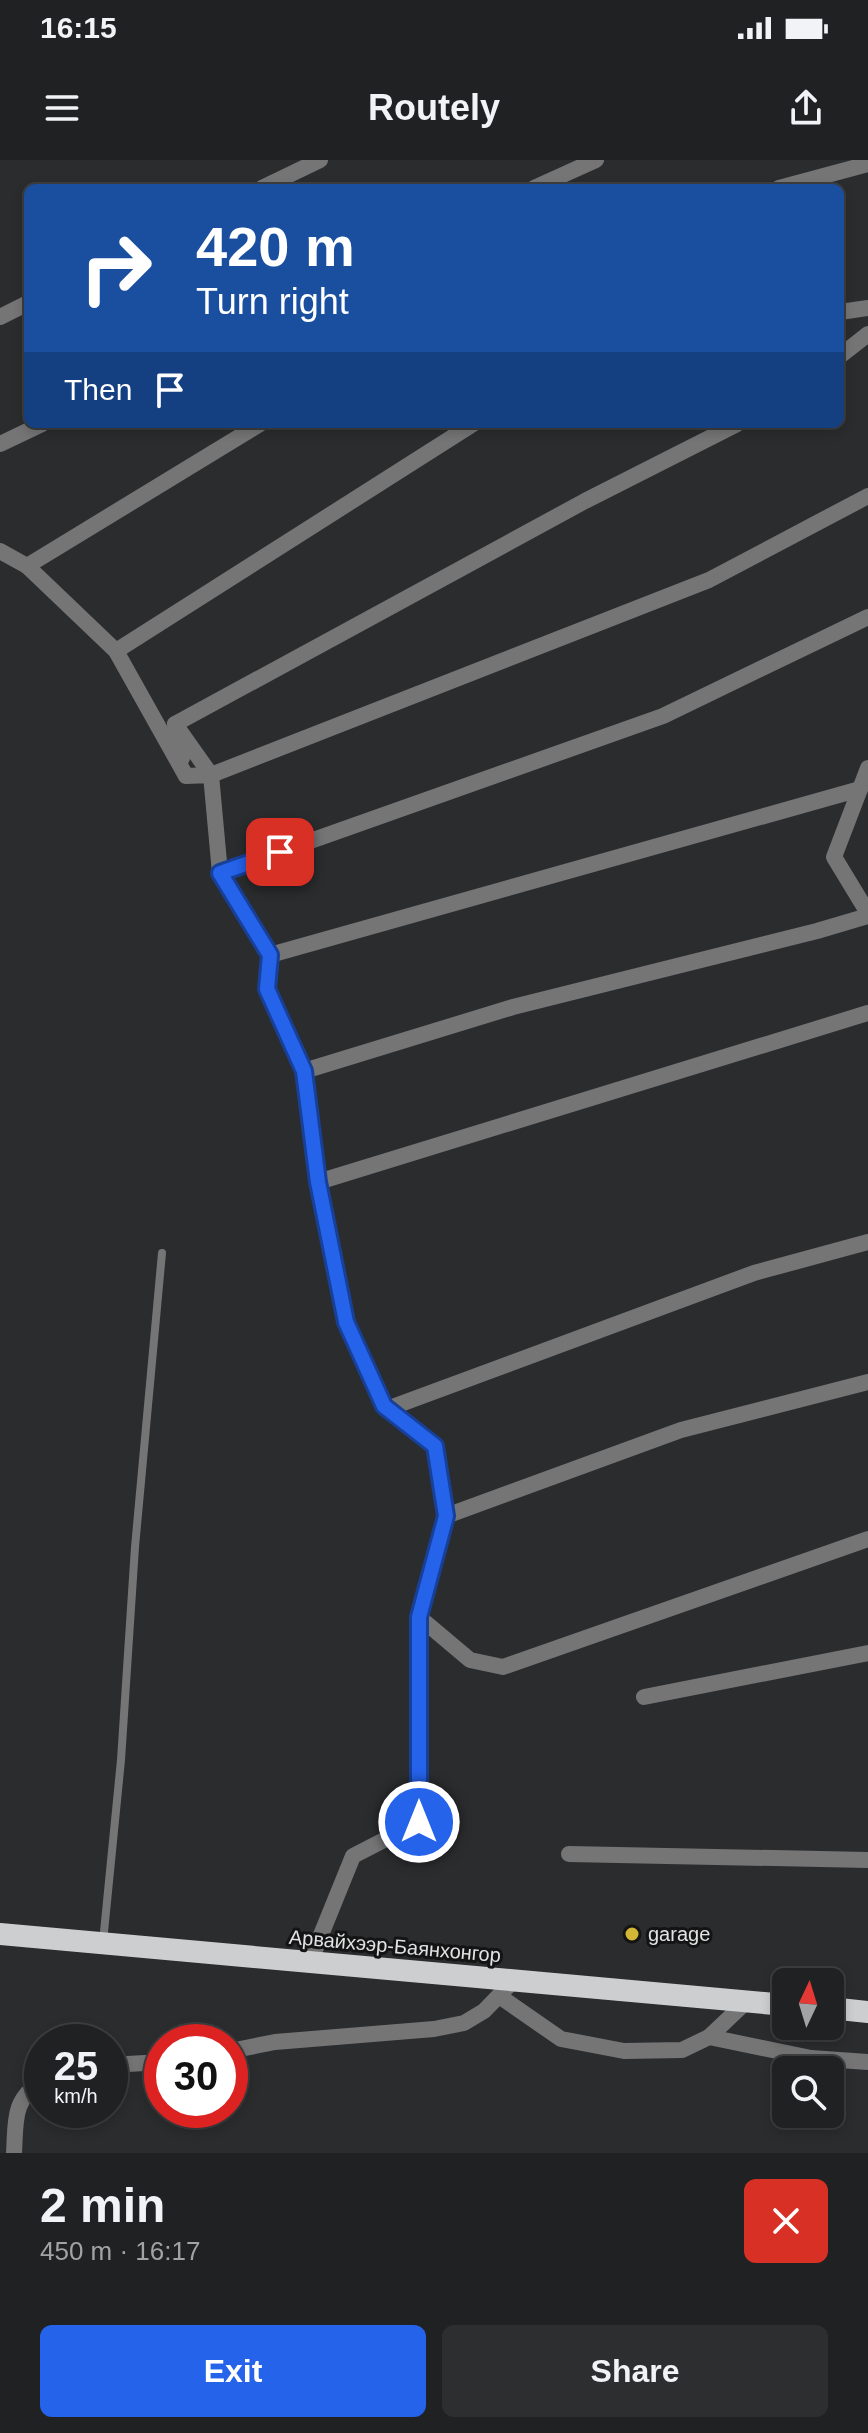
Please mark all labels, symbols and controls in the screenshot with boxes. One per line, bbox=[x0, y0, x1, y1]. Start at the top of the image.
text: 16:15 bbox=[40, 11, 117, 44]
icon: menu bbox=[40, 86, 84, 130]
icon: share bbox=[784, 86, 828, 130]
text: Routely bbox=[368, 87, 500, 128]
text: 420 m bbox=[196, 215, 355, 278]
icon: right bbox=[64, 216, 168, 320]
text: Turn right bbox=[196, 281, 349, 322]
icon: arrive bbox=[148, 368, 192, 412]
text: Then bbox=[64, 373, 132, 406]
pin bbox=[246, 818, 314, 886]
icon: arrive bbox=[258, 830, 302, 874]
position arrow bbox=[377, 1780, 461, 1864]
place label: garage bbox=[648, 1923, 710, 1945]
marker: garage bbox=[623, 1925, 641, 1943]
street label: Арвайхээр-Баянхонгор bbox=[288, 1926, 502, 1966]
north arrow bbox=[772, 1968, 844, 2040]
map controls bbox=[772, 1968, 844, 2128]
speed limit sign: 30 bbox=[144, 2024, 248, 2128]
text: 25 bbox=[54, 2044, 98, 2088]
button: search bbox=[772, 2056, 844, 2128]
text: km/h bbox=[54, 2085, 98, 2107]
text: 2 min bbox=[40, 2179, 165, 2232]
button: close bbox=[744, 2179, 828, 2263]
text: 450 m · 16:17 bbox=[40, 2236, 200, 2266]
button: Exit bbox=[40, 2325, 426, 2417]
button: Share bbox=[442, 2325, 828, 2417]

